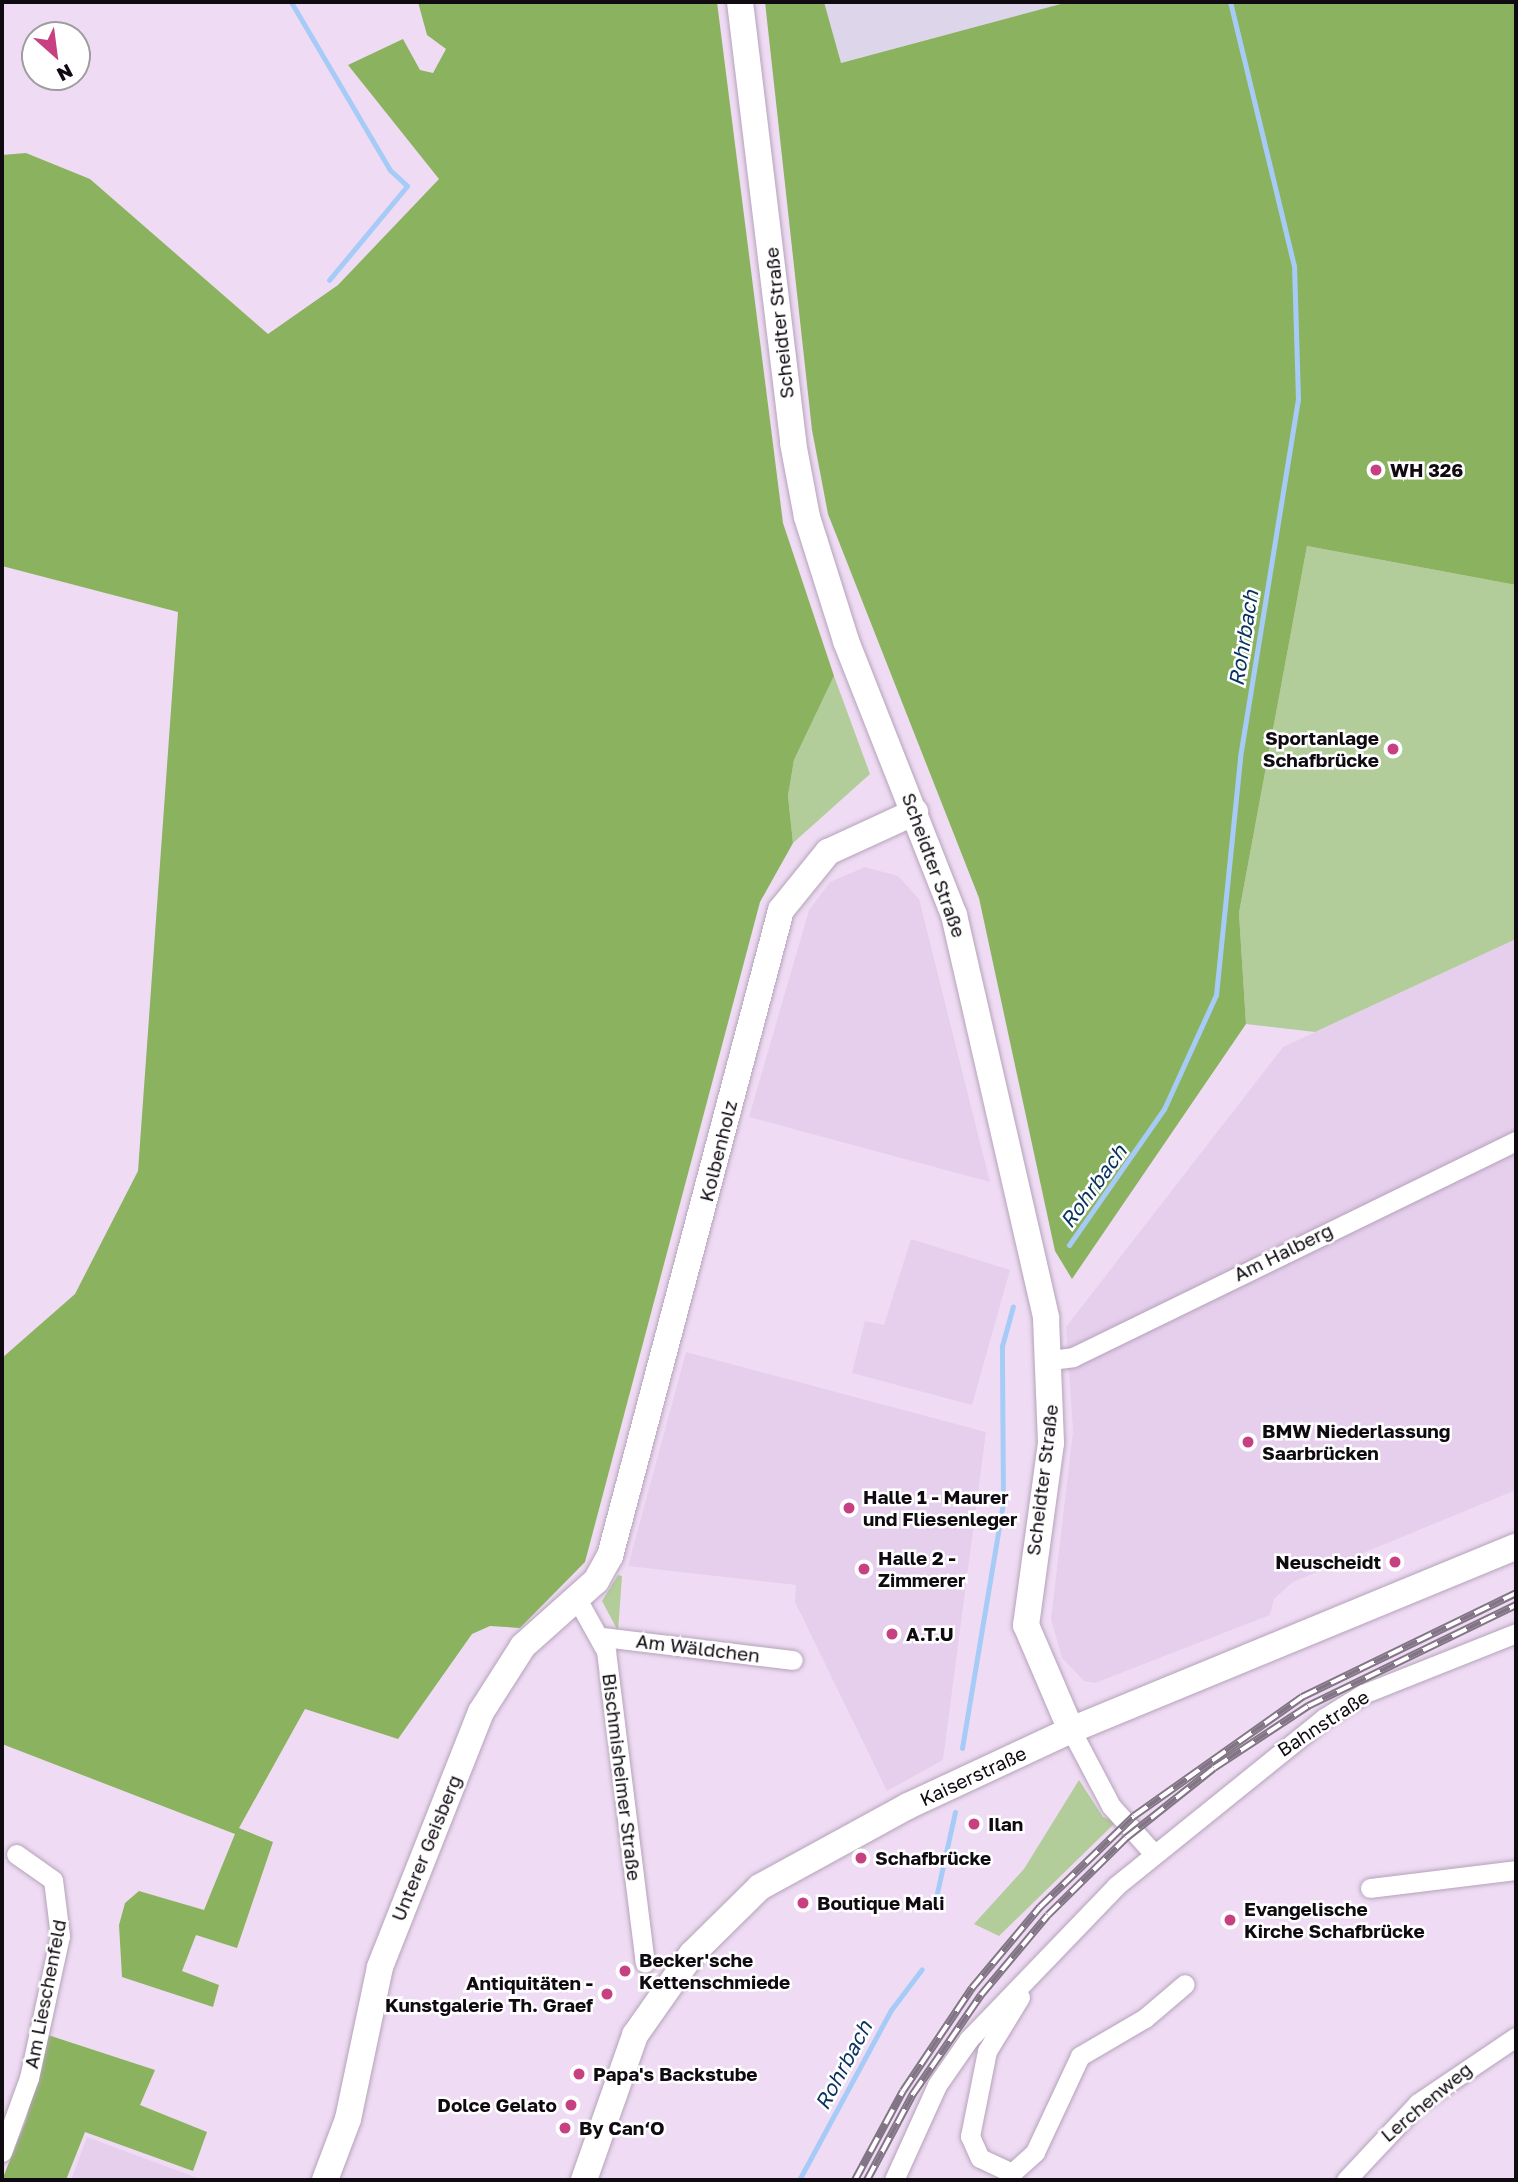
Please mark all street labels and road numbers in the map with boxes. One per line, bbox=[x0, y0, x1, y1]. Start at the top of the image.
street label: Scheidter Straße bbox=[760, 246, 798, 400]
street label: Scheidter Straße bbox=[897, 790, 971, 940]
street label: Kolbenholz bbox=[694, 1098, 742, 1204]
street label: Am Halberg bbox=[1230, 1218, 1336, 1286]
street label: Scheidter Straße bbox=[1021, 1403, 1063, 1557]
street label: Am Wäldchen bbox=[635, 1629, 761, 1667]
street label: Bischmisheimer Straße bbox=[598, 1672, 646, 1882]
street label: Bahnstraße bbox=[1273, 1685, 1373, 1761]
street label: Kaiserstraße bbox=[916, 1741, 1030, 1811]
street label: Unterer Geisberg bbox=[386, 1772, 466, 1924]
street label: Am Lieschenfeld bbox=[19, 1918, 71, 2070]
street label: Lerchenweg bbox=[1376, 2057, 1476, 2147]

